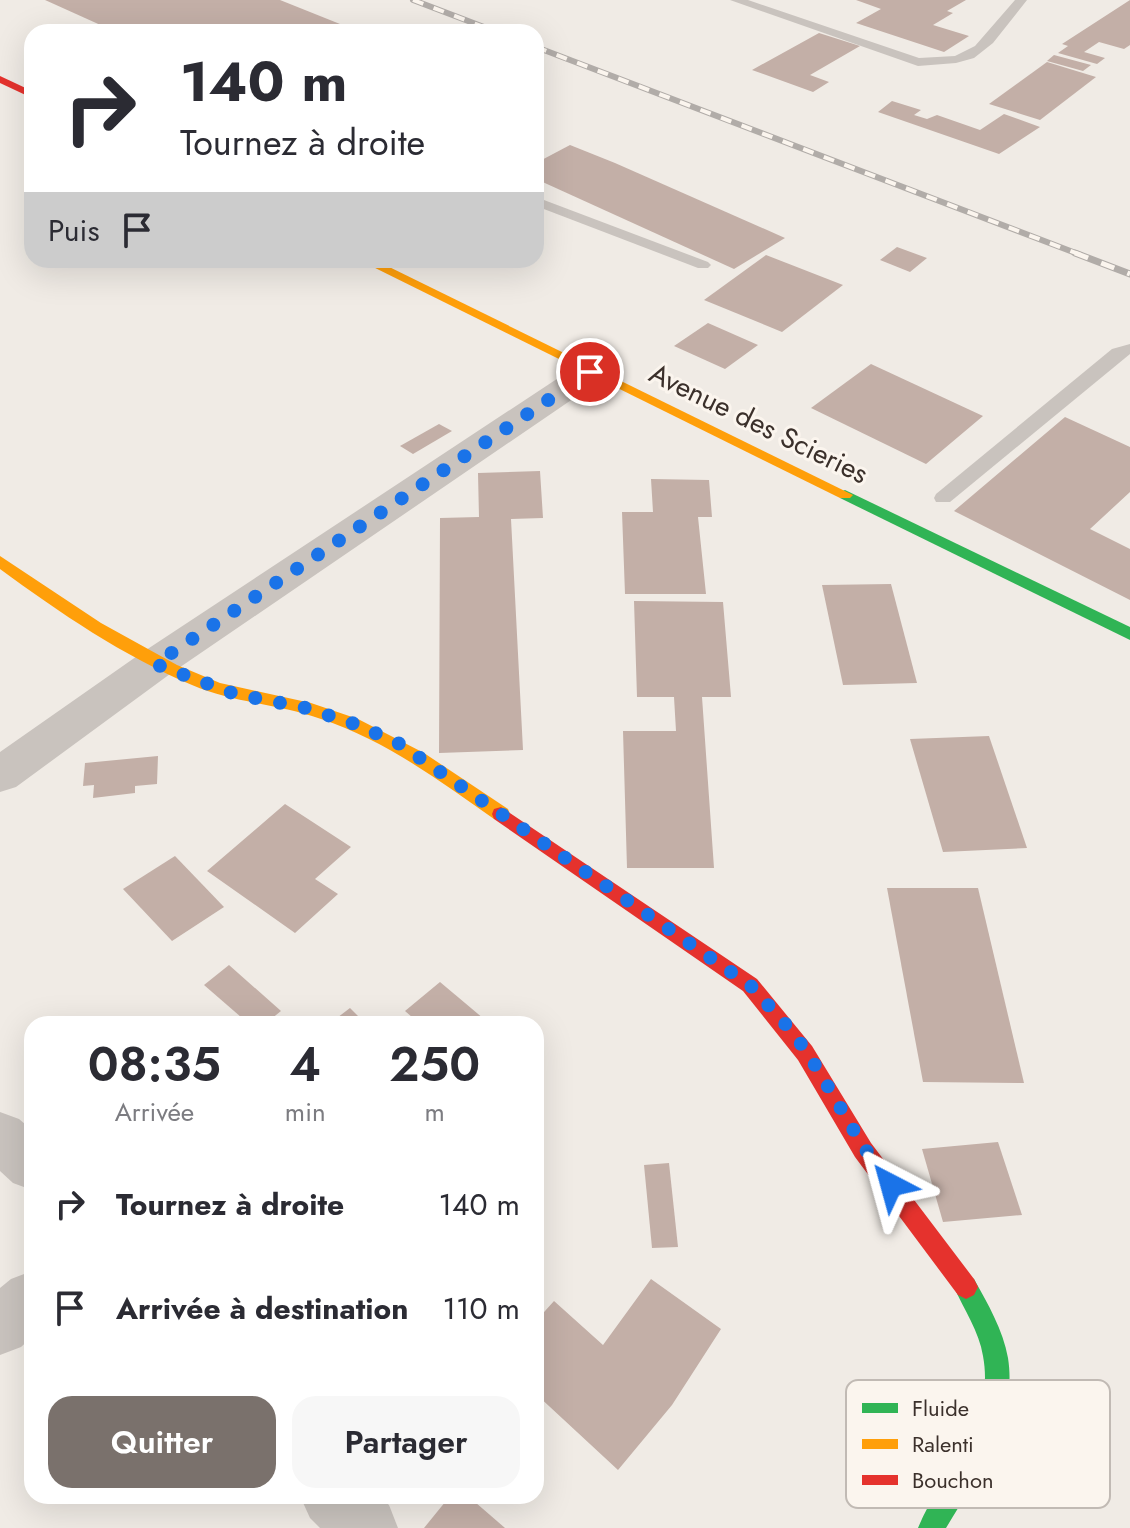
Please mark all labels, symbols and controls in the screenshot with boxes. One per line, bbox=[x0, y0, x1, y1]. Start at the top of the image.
text: 140 m bbox=[180, 41, 347, 122]
icon: right bbox=[48, 56, 152, 160]
text: Tournez à droite bbox=[180, 116, 425, 168]
icon: arrive bbox=[115, 208, 159, 252]
text: Puis bbox=[48, 209, 99, 252]
pin bbox=[556, 338, 624, 406]
icon: arrive bbox=[568, 350, 612, 394]
street label: Avenue des Scieries bbox=[643, 353, 875, 494]
text: 08:35 bbox=[88, 1030, 221, 1099]
text: 4 bbox=[289, 1030, 321, 1099]
text: 250 bbox=[389, 1030, 480, 1099]
text: Arrivée bbox=[115, 1093, 194, 1131]
text: min bbox=[285, 1093, 326, 1131]
text: m bbox=[425, 1093, 445, 1131]
position arrow bbox=[849, 1143, 933, 1227]
icon: right bbox=[48, 1182, 92, 1226]
text: Tournez à droite bbox=[116, 1183, 344, 1226]
text: 140 m bbox=[439, 1183, 520, 1226]
icon: arrive bbox=[48, 1286, 92, 1330]
text: Arrivée à destination bbox=[116, 1287, 408, 1330]
text: 110 m bbox=[443, 1287, 520, 1330]
legend bbox=[846, 1380, 1110, 1508]
text: Fluide bbox=[912, 1392, 969, 1424]
button: Quitter bbox=[48, 1396, 276, 1488]
button: Partager bbox=[292, 1396, 520, 1488]
text: Ralenti bbox=[912, 1428, 974, 1460]
text: Bouchon bbox=[912, 1464, 993, 1496]

